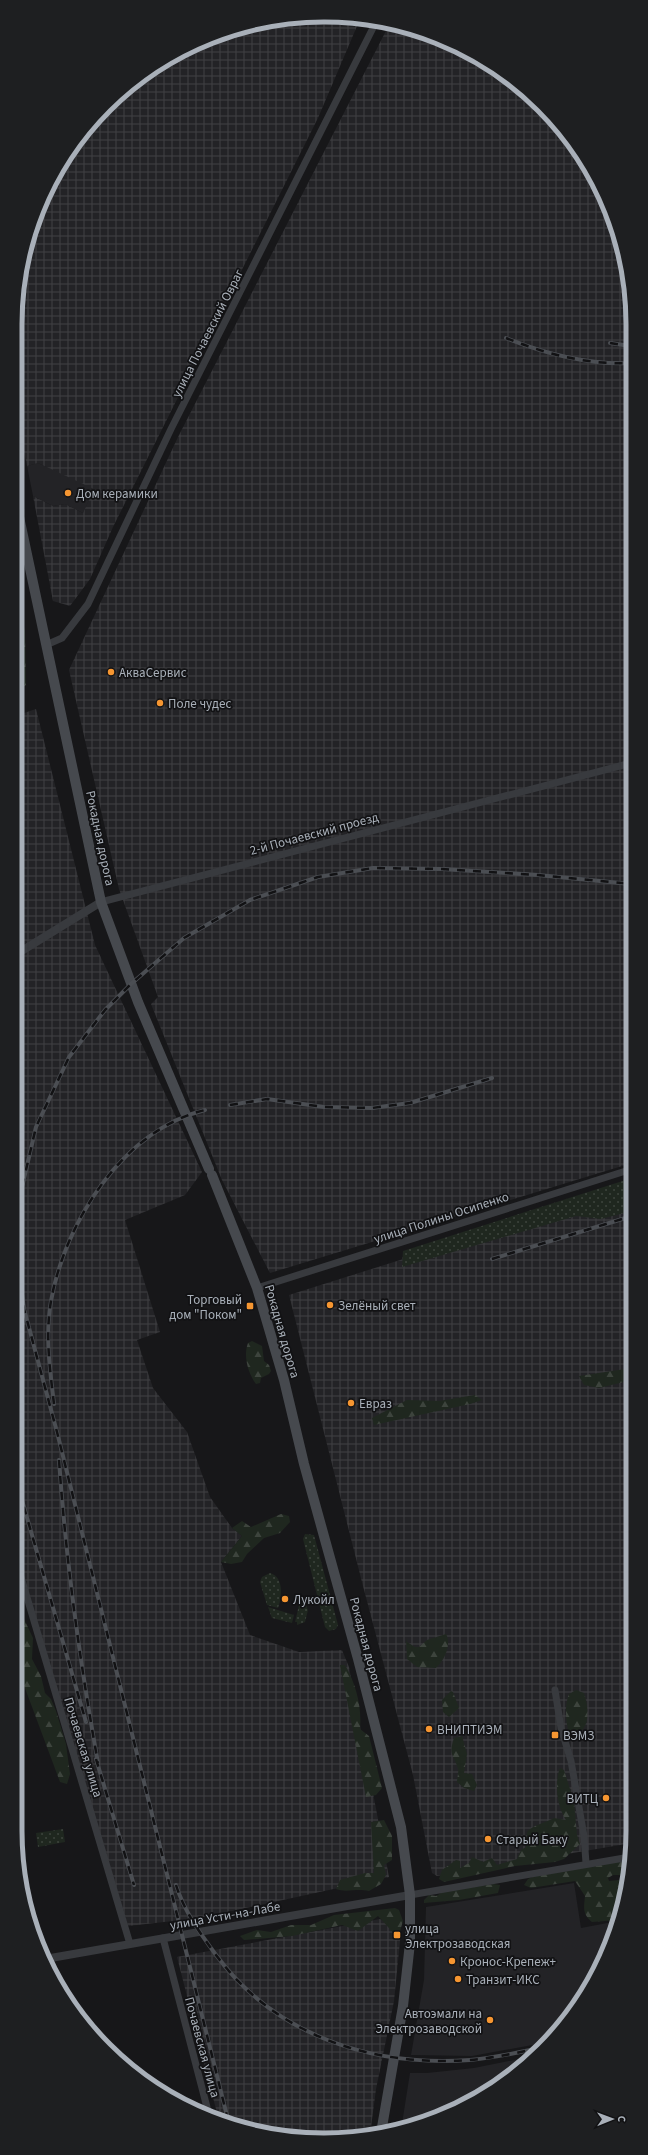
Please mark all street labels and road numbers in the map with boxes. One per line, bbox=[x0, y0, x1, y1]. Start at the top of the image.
street label: улица Почаевский Овраг bbox=[168, 266, 248, 401]
street label: Рокадная дорога bbox=[81, 789, 119, 887]
street label: 2-й Почаевский проезд bbox=[248, 808, 381, 860]
street label: улица Полины Осипенко bbox=[371, 1188, 511, 1248]
street label: Рокадная дорога bbox=[260, 1282, 304, 1380]
street label: Рокадная дорога bbox=[345, 1595, 387, 1693]
street label: Почаевская улица bbox=[59, 1695, 107, 1800]
street label: улица Усти-на-Лабе bbox=[169, 1897, 282, 1935]
street label: Почаевская улица bbox=[180, 1995, 224, 2100]

